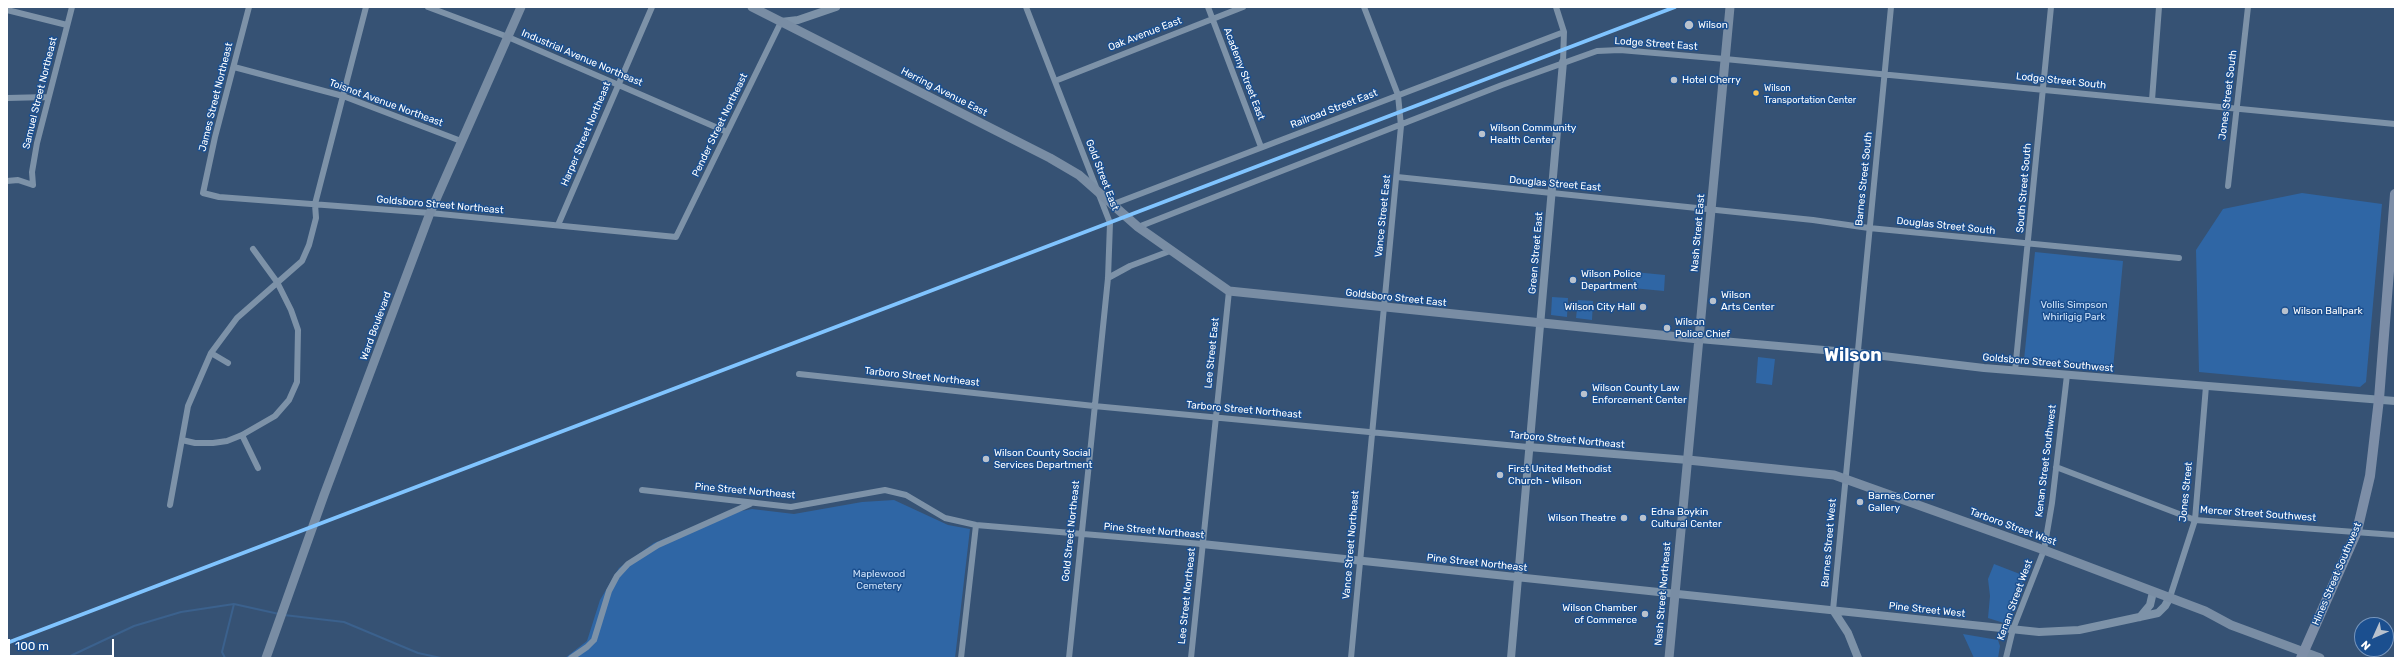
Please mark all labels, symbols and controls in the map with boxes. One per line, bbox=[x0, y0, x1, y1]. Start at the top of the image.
street label: Oak Avenue East bbox=[1106, 14, 1184, 54]
marker: Wilson bbox=[1683, 19, 1695, 31]
place label: Wilson bbox=[1698, 19, 1728, 31]
street label: Academy Street East bbox=[1221, 26, 1267, 122]
street label: Industrial Avenue Northeast bbox=[520, 27, 644, 89]
street label: Lodge Street East bbox=[1614, 35, 1698, 53]
street label: Samuel Street Northeast bbox=[20, 36, 60, 150]
street label: James Street Northeast bbox=[197, 41, 235, 153]
street label: Jones Street South bbox=[2217, 49, 2239, 141]
street label: Herring Avenue East bbox=[899, 65, 989, 119]
street label: Lodge Street South bbox=[2015, 70, 2107, 92]
street label: Pender Street Northeast bbox=[690, 71, 750, 179]
place label: Hotel Cherry bbox=[1682, 74, 1741, 86]
marker: Hotel Cherry bbox=[1669, 75, 1679, 85]
street label: Toisnot Avenue Northeast bbox=[327, 77, 445, 129]
street label: Harper Street Northeast bbox=[559, 80, 613, 188]
place label: Wilson Transportation Center bbox=[1764, 83, 1856, 104]
street label: Railroad Street East bbox=[1289, 87, 1379, 131]
marker: Wilson Transportation Center bbox=[1751, 88, 1761, 98]
place label: Wilson Community Health Center bbox=[1490, 122, 1576, 146]
marker: Wilson Community Health Center bbox=[1477, 129, 1487, 139]
street label: Barnes Street South bbox=[1853, 131, 1875, 227]
street label: Gold Street East bbox=[1083, 138, 1121, 212]
street label: South Street South bbox=[2014, 143, 2034, 233]
street label: Vance Street East bbox=[1373, 174, 1393, 258]
street label: Douglas Street East bbox=[1509, 174, 1601, 194]
street label: Goldsboro Street Northeast bbox=[376, 193, 504, 217]
street label: Nash Street East bbox=[1689, 194, 1707, 272]
street label: Green Street East bbox=[1526, 212, 1546, 294]
street label: Douglas Street South bbox=[1896, 215, 1996, 237]
place label: Wilson Police Department bbox=[1581, 268, 1641, 292]
marker: Wilson Police Department bbox=[1568, 275, 1578, 285]
street label: Goldsboro Street East bbox=[1345, 287, 1447, 309]
place label: Wilson Arts Center bbox=[1721, 289, 1775, 312]
street label: Ward Boulevard bbox=[358, 290, 394, 362]
marker: Wilson Arts Center bbox=[1708, 296, 1718, 306]
park label: Vollis Simpson Whirligig Park bbox=[2041, 299, 2107, 322]
place label: Wilson City Hall bbox=[1564, 301, 1635, 313]
marker: Wilson City Hall bbox=[1638, 302, 1648, 312]
place label: Wilson Ballpark bbox=[2293, 305, 2363, 317]
marker: Wilson Ballpark bbox=[2280, 306, 2290, 316]
place label: Wilson Police Chief bbox=[1675, 316, 1730, 340]
street label: Lee Street East bbox=[1202, 317, 1222, 389]
marker: Wilson Police Chief bbox=[1662, 323, 1672, 333]
district label: Wilson bbox=[1824, 345, 1882, 367]
street label: Goldsboro Street Southwest bbox=[1982, 351, 2114, 375]
street label: Tarboro Street Northeast bbox=[864, 365, 980, 389]
place label: Wilson County Law Enforcement Center bbox=[1592, 382, 1687, 406]
marker: Wilson County Law Enforcement Center bbox=[1579, 389, 1589, 399]
street label: Tarboro Street Northeast bbox=[1186, 399, 1302, 421]
street label: Kenan Street Southwest bbox=[2033, 404, 2059, 518]
street label: Tarboro Street Northeast bbox=[1509, 429, 1625, 451]
place label: Wilson County Social Services Department bbox=[994, 447, 1092, 470]
marker: Wilson County Social Services Department bbox=[981, 454, 991, 464]
street label: Jones Street bbox=[2177, 461, 2195, 523]
place label: First United Methodist Church - Wilson bbox=[1508, 463, 1612, 486]
marker: First United Methodist Church - Wilson bbox=[1495, 470, 1505, 480]
street label: Gold Street Northeast bbox=[1060, 480, 1082, 582]
street label: Pine Street Northeast bbox=[694, 481, 796, 501]
street label: Vance Street Northeast bbox=[1340, 490, 1362, 600]
place label: Barnes Corner Gallery bbox=[1868, 490, 1935, 514]
marker: Barnes Corner Gallery bbox=[1855, 497, 1865, 507]
street label: Barnes Street West bbox=[1819, 498, 1839, 588]
street label: Mercer Street Southwest bbox=[2200, 504, 2316, 524]
place label: Edna Boykin Cultural Center bbox=[1651, 506, 1722, 530]
street label: Tarboro Street West bbox=[1968, 506, 2058, 548]
place label: Wilson Theatre bbox=[1548, 512, 1616, 524]
marker: Wilson Theatre bbox=[1619, 513, 1629, 523]
marker: Edna Boykin Cultural Center bbox=[1638, 513, 1648, 523]
street label: Pine Street Northeast bbox=[1103, 521, 1205, 541]
street label: Hines Street Southwest bbox=[2310, 521, 2364, 627]
street label: Nash Street Northeast bbox=[1652, 542, 1674, 646]
street label: Lee Street Northeast bbox=[1176, 547, 1198, 645]
street label: Pine Street Northeast bbox=[1426, 552, 1528, 574]
street label: Kenan Street West bbox=[1995, 558, 2035, 642]
park label: Maplewood Cemetery bbox=[853, 568, 905, 592]
street label: Pine Street West bbox=[1888, 600, 1966, 620]
place label: Wilson Chamber of Commerce bbox=[1562, 602, 1637, 626]
marker: Wilson Chamber of Commerce bbox=[1640, 609, 1650, 619]
north arrow bbox=[2354, 617, 2394, 657]
scale bar bbox=[10, 631, 116, 657]
text: N bbox=[2358, 638, 2373, 653]
text: 100 m bbox=[15, 639, 49, 653]

